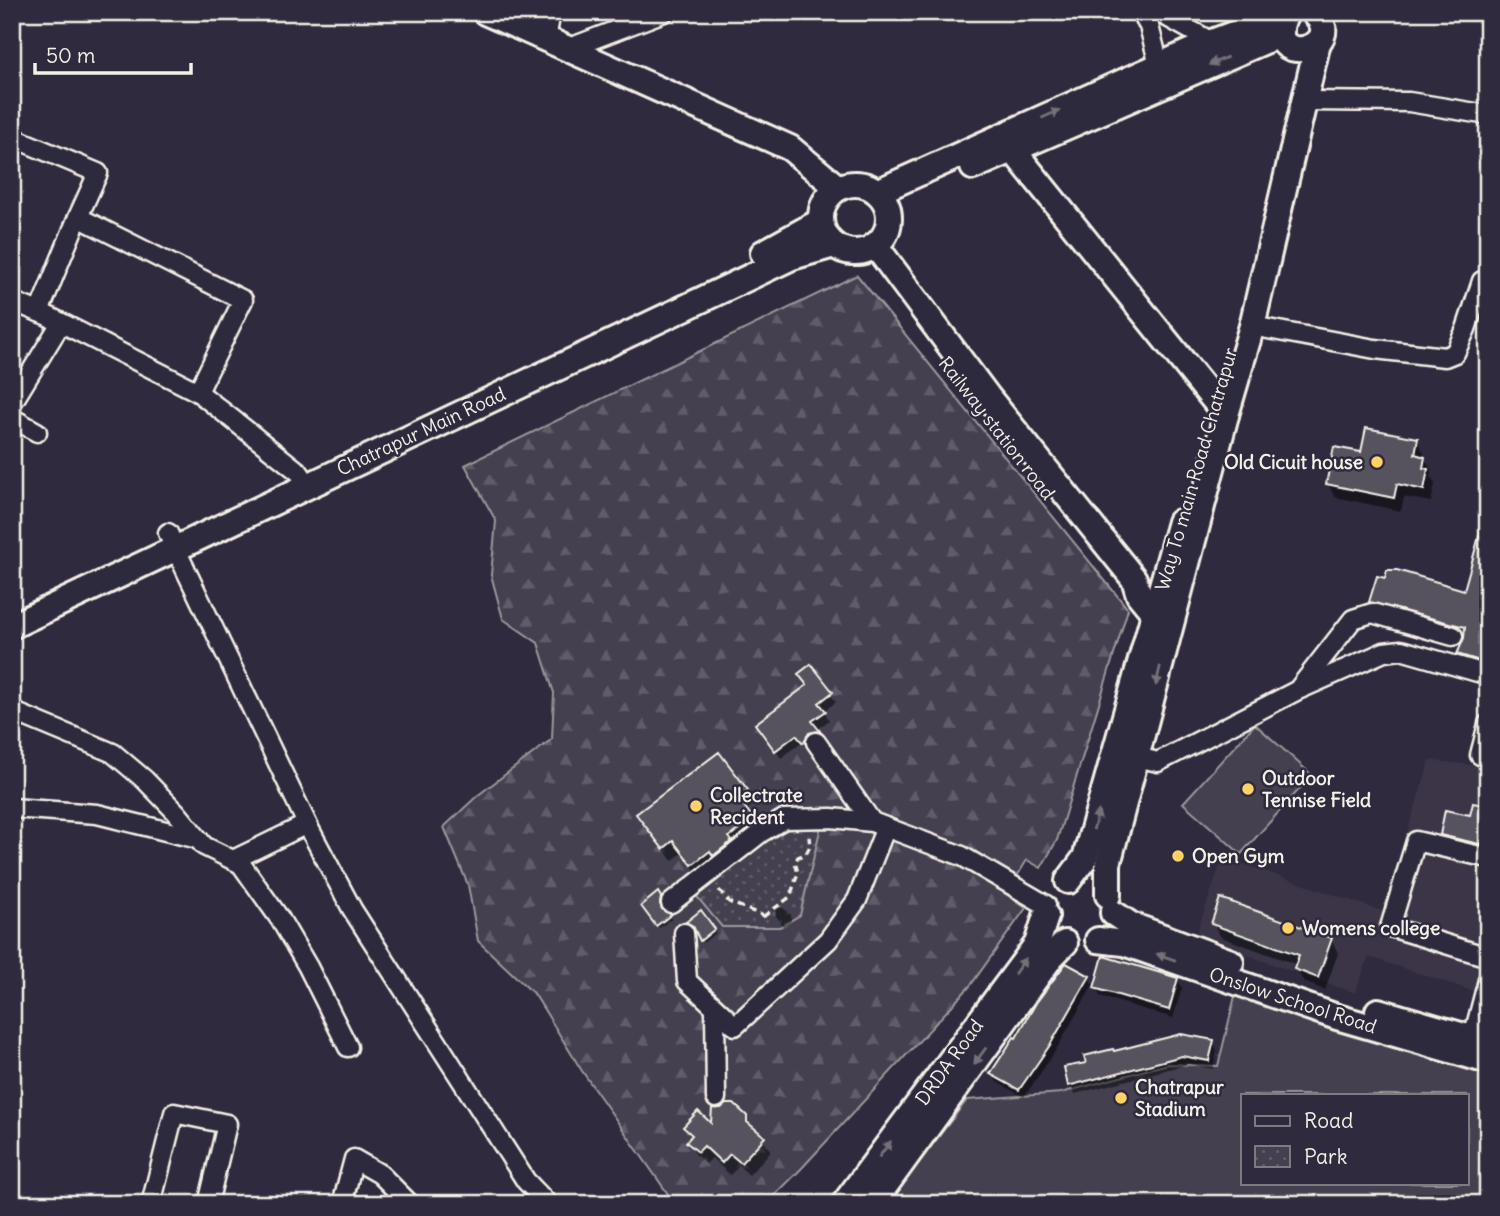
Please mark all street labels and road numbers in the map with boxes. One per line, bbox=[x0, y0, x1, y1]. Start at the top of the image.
street label: Way To main Road Chatrapur bbox=[1150, 344, 1242, 593]
street label: Railway station road bbox=[934, 352, 1060, 504]
street label: Chatrapur Main Road bbox=[333, 381, 509, 481]
street label: Onslow School Road bbox=[1206, 962, 1380, 1038]
street label: DRDA Road bbox=[910, 1014, 988, 1110]

